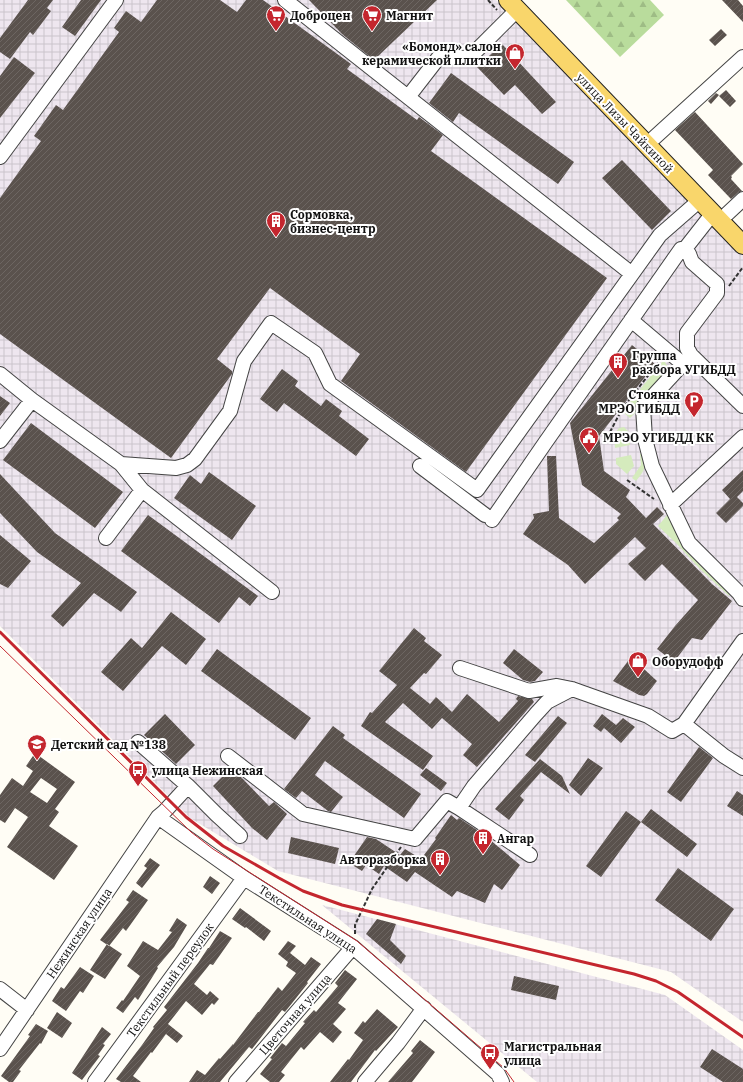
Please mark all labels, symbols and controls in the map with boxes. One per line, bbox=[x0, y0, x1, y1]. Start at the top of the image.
supermarket icon: Доброцен bbox=[265, 4, 287, 32]
supermarket icon: Магнит bbox=[361, 4, 383, 32]
place label: Доброцен bbox=[290, 8, 351, 23]
place label: Магнит bbox=[386, 8, 433, 23]
place label: «Бомонд» салон керамической плитки bbox=[362, 39, 501, 68]
shop icon: «Бомонд» салон керамической плитки bbox=[504, 42, 526, 70]
street label: улица Лизы Чайкиной bbox=[573, 70, 677, 176]
place label: Сормовка, бизнес-центр bbox=[290, 207, 376, 236]
building icon: Сормовка, бизнес-центр bbox=[265, 210, 287, 238]
place label: Группа разбора УГИБДД bbox=[632, 348, 736, 377]
building icon: Группа разбора УГИБДД bbox=[607, 351, 629, 379]
place label: Стоянка МРЭО ГИБДД bbox=[598, 387, 680, 416]
parking icon: Стоянка МРЭО ГИБДД bbox=[683, 390, 705, 418]
public building icon: МРЭО УГИБДД КК bbox=[578, 426, 600, 454]
place label: МРЭО УГИБДД КК bbox=[603, 430, 714, 445]
shop icon: Оборудофф bbox=[627, 650, 649, 678]
place label: Оборудофф bbox=[652, 654, 724, 669]
school or university icon: Детский сад №138 bbox=[26, 733, 48, 761]
place label: Детский сад №138 bbox=[51, 737, 166, 752]
bus stop icon: улица Нежинская bbox=[127, 759, 149, 787]
place label: улица Нежинская bbox=[151, 763, 263, 778]
building icon: Ангар bbox=[472, 827, 494, 855]
place label: Ангар bbox=[497, 831, 535, 846]
building icon: Авторазборка bbox=[429, 848, 451, 876]
place label: Авторазборка bbox=[339, 852, 426, 867]
street label: Текстильная улица bbox=[256, 882, 360, 957]
street label: Нежинская улица bbox=[43, 884, 115, 981]
street label: Текстильный переулок bbox=[123, 920, 217, 1040]
street label: Цветочная улица bbox=[256, 970, 335, 1058]
place label: Магистральная улица bbox=[503, 1039, 602, 1068]
bus stop icon: Магистральная улица bbox=[479, 1042, 501, 1070]

